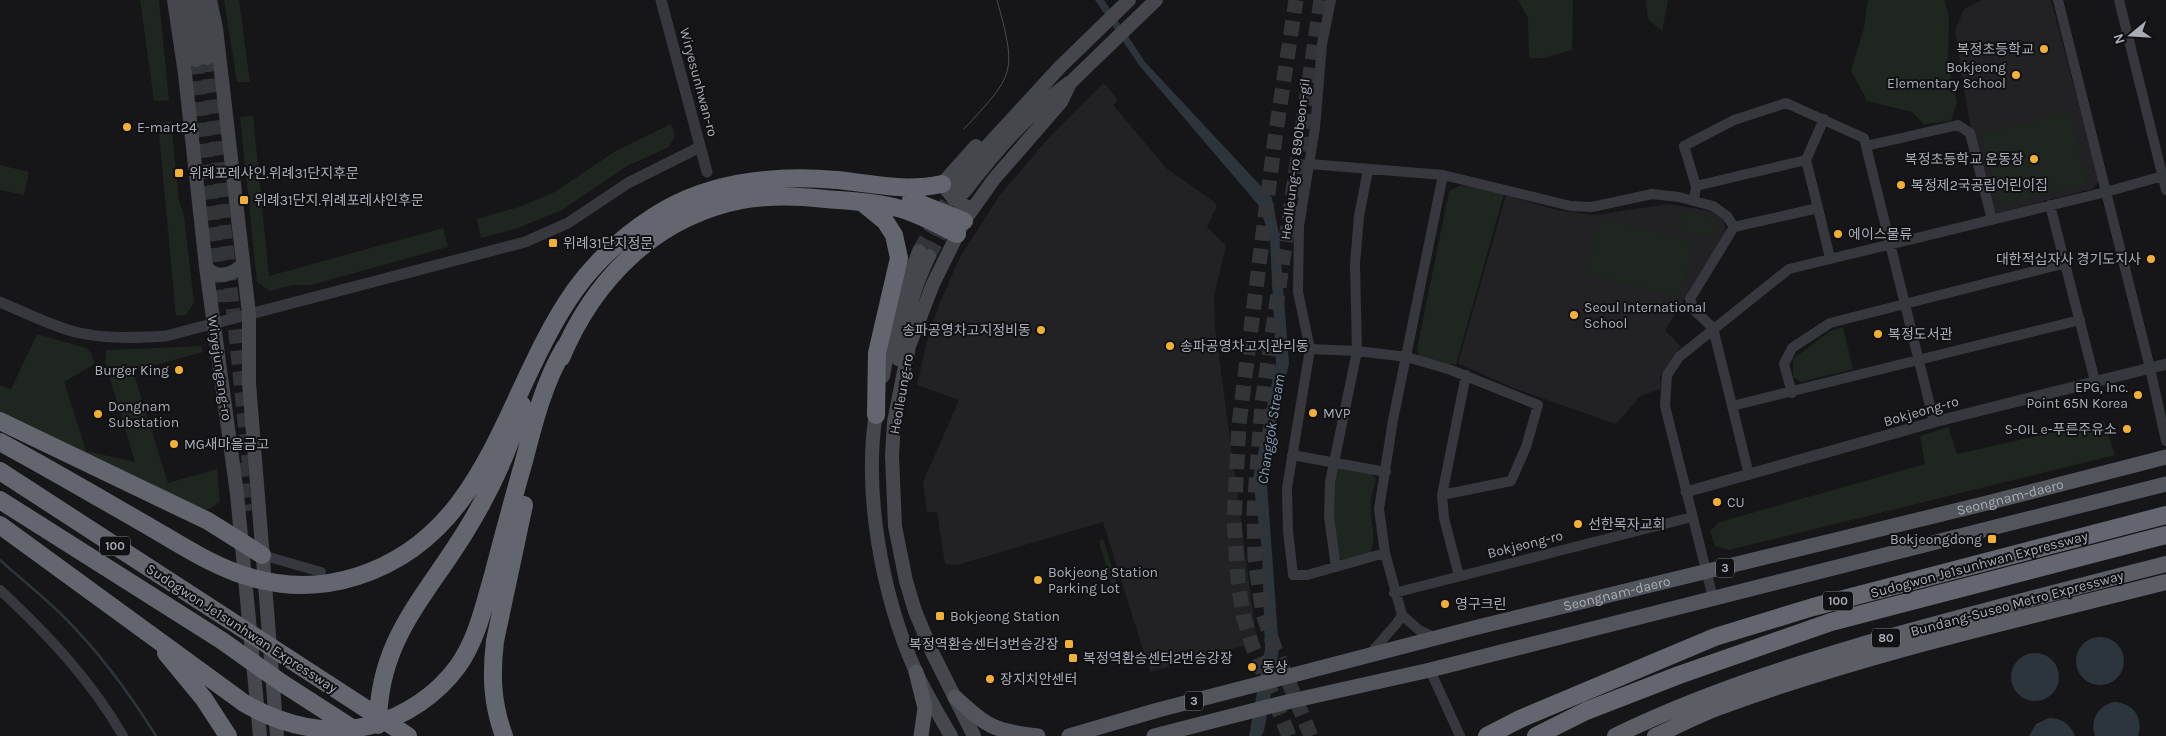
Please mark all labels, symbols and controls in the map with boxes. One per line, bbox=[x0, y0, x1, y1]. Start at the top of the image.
north arrow bbox=[2106, 10, 2156, 60]
street label: Wiryesunhwan-ro bbox=[676, 26, 721, 138]
text: N bbox=[2109, 31, 2129, 46]
place label: 복정초등학교 bbox=[1957, 41, 2034, 58]
marker: 복정초등학교 bbox=[2038, 43, 2050, 55]
place label: Bokjeong Elementary School bbox=[1887, 59, 2006, 92]
marker: Bokjeong Elementary School bbox=[2010, 69, 2022, 81]
street label: Heolleung-ro 890beon-gil bbox=[1277, 77, 1314, 241]
place label: E-mart24 bbox=[137, 119, 197, 136]
marker: E-mart24 bbox=[121, 121, 133, 133]
place label: 복정초등학교 운동장 bbox=[1905, 151, 2024, 168]
marker: 복정초등학교 운동장 bbox=[2028, 153, 2040, 165]
place label: 위례포레샤인.위례31단지후문 bbox=[189, 165, 359, 182]
marker: 위례포레샤인.위례31단지후문 bbox=[173, 167, 185, 179]
place label: 복정제2국공립어린이집 bbox=[1911, 177, 2048, 194]
marker: 복정제2국공립어린이집 bbox=[1895, 179, 1907, 191]
place label: 위례31단지.위례포레샤인후문 bbox=[254, 192, 424, 209]
marker: 위례31단지.위례포레샤인후문 bbox=[238, 194, 250, 206]
place label: 에이스물류 bbox=[1848, 226, 1913, 243]
marker: 에이스물류 bbox=[1832, 228, 1844, 240]
place label: 위례31단지정문 bbox=[563, 235, 653, 252]
marker: 위례31단지정문 bbox=[547, 237, 559, 249]
place label: 대한적십자사 경기도지사 bbox=[1996, 251, 2141, 268]
marker: 대한적십자사 경기도지사 bbox=[2145, 253, 2157, 265]
place label: Seoul International School bbox=[1584, 299, 1706, 332]
marker: Seoul International School bbox=[1568, 309, 1580, 321]
street label: Wiryejungang-ro bbox=[204, 314, 235, 422]
place label: 송파공영차고지정비동 bbox=[902, 322, 1031, 339]
marker: 송파공영차고지정비동 bbox=[1035, 324, 1047, 336]
place label: 복정도서관 bbox=[1888, 326, 1953, 343]
marker: 복정도서관 bbox=[1872, 328, 1884, 340]
place label: 송파공영차고지관리동 bbox=[1180, 338, 1309, 355]
marker: 송파공영차고지관리동 bbox=[1164, 340, 1176, 352]
street label: Heolleung-ro bbox=[886, 352, 917, 436]
place label: Burger King bbox=[94, 362, 169, 379]
marker: Burger King bbox=[173, 364, 185, 376]
water label: Changgok Stream bbox=[1253, 373, 1289, 485]
place label: EPG, Inc. Point 65N Korea bbox=[2026, 379, 2128, 412]
marker: EPG, Inc. Point 65N Korea bbox=[2132, 389, 2144, 401]
street label: Bokjeong-ro bbox=[1882, 393, 1961, 430]
place label: Dongnam Substation bbox=[108, 398, 179, 431]
place label: MVP bbox=[1323, 405, 1351, 422]
marker: MVP bbox=[1307, 407, 1319, 419]
marker: Dongnam Substation bbox=[92, 408, 104, 420]
place label: S-OIL e-푸른주유소 bbox=[2004, 421, 2117, 438]
marker: S-OIL e-푸른주유소 bbox=[2121, 423, 2133, 435]
place label: MG새마을금고 bbox=[184, 436, 269, 453]
marker: MG새마을금고 bbox=[168, 438, 180, 450]
street label: Seongnam-daero bbox=[1955, 476, 2065, 519]
place label: CU bbox=[1727, 494, 1745, 511]
marker: CU bbox=[1711, 496, 1723, 508]
place label: 선한목자교회 bbox=[1588, 516, 1665, 533]
marker: 선한목자교회 bbox=[1572, 518, 1584, 530]
street label: Bokjeong-ro bbox=[1486, 527, 1565, 562]
street label: Sudogwon Je1sunhwan Expressway bbox=[1868, 527, 2090, 602]
place label: Bokjeongdong bbox=[1890, 531, 1982, 548]
marker: Bokjeongdong bbox=[1986, 533, 1998, 545]
road number: 100 bbox=[100, 536, 130, 556]
road number: 3 bbox=[1716, 558, 1734, 578]
street label: Sudogwon Je1sunhwan Expressway bbox=[143, 560, 341, 697]
place label: Bokjeong Station Parking Lot bbox=[1048, 564, 1158, 597]
street label: Bundang-Suseo Metro Expressway bbox=[1909, 567, 2126, 640]
street label: Seongnam-daero bbox=[1561, 572, 1672, 615]
marker: Bokjeong Station Parking Lot bbox=[1032, 574, 1044, 586]
road number: 100 bbox=[1823, 592, 1853, 610]
place label: 영구크린 bbox=[1455, 596, 1507, 613]
marker: 영구크린 bbox=[1439, 598, 1451, 610]
place label: Bokjeong Station bbox=[950, 608, 1060, 625]
marker: Bokjeong Station bbox=[934, 610, 946, 622]
road number: 80 bbox=[1872, 628, 1900, 648]
place label: 복정역환승센터3번승강장 bbox=[909, 636, 1059, 653]
marker: 복정역환승센터3번승강장 bbox=[1063, 638, 1075, 650]
place label: 복정역환승센터2번승강장 bbox=[1083, 650, 1233, 667]
marker: 복정역환승센터2번승강장 bbox=[1067, 652, 1079, 664]
place label: 동상 bbox=[1262, 659, 1288, 676]
marker: 동상 bbox=[1246, 661, 1258, 673]
place label: 장지치안센터 bbox=[1000, 671, 1077, 688]
marker: 장지치안센터 bbox=[984, 673, 996, 685]
road number: 3 bbox=[1185, 691, 1203, 710]

